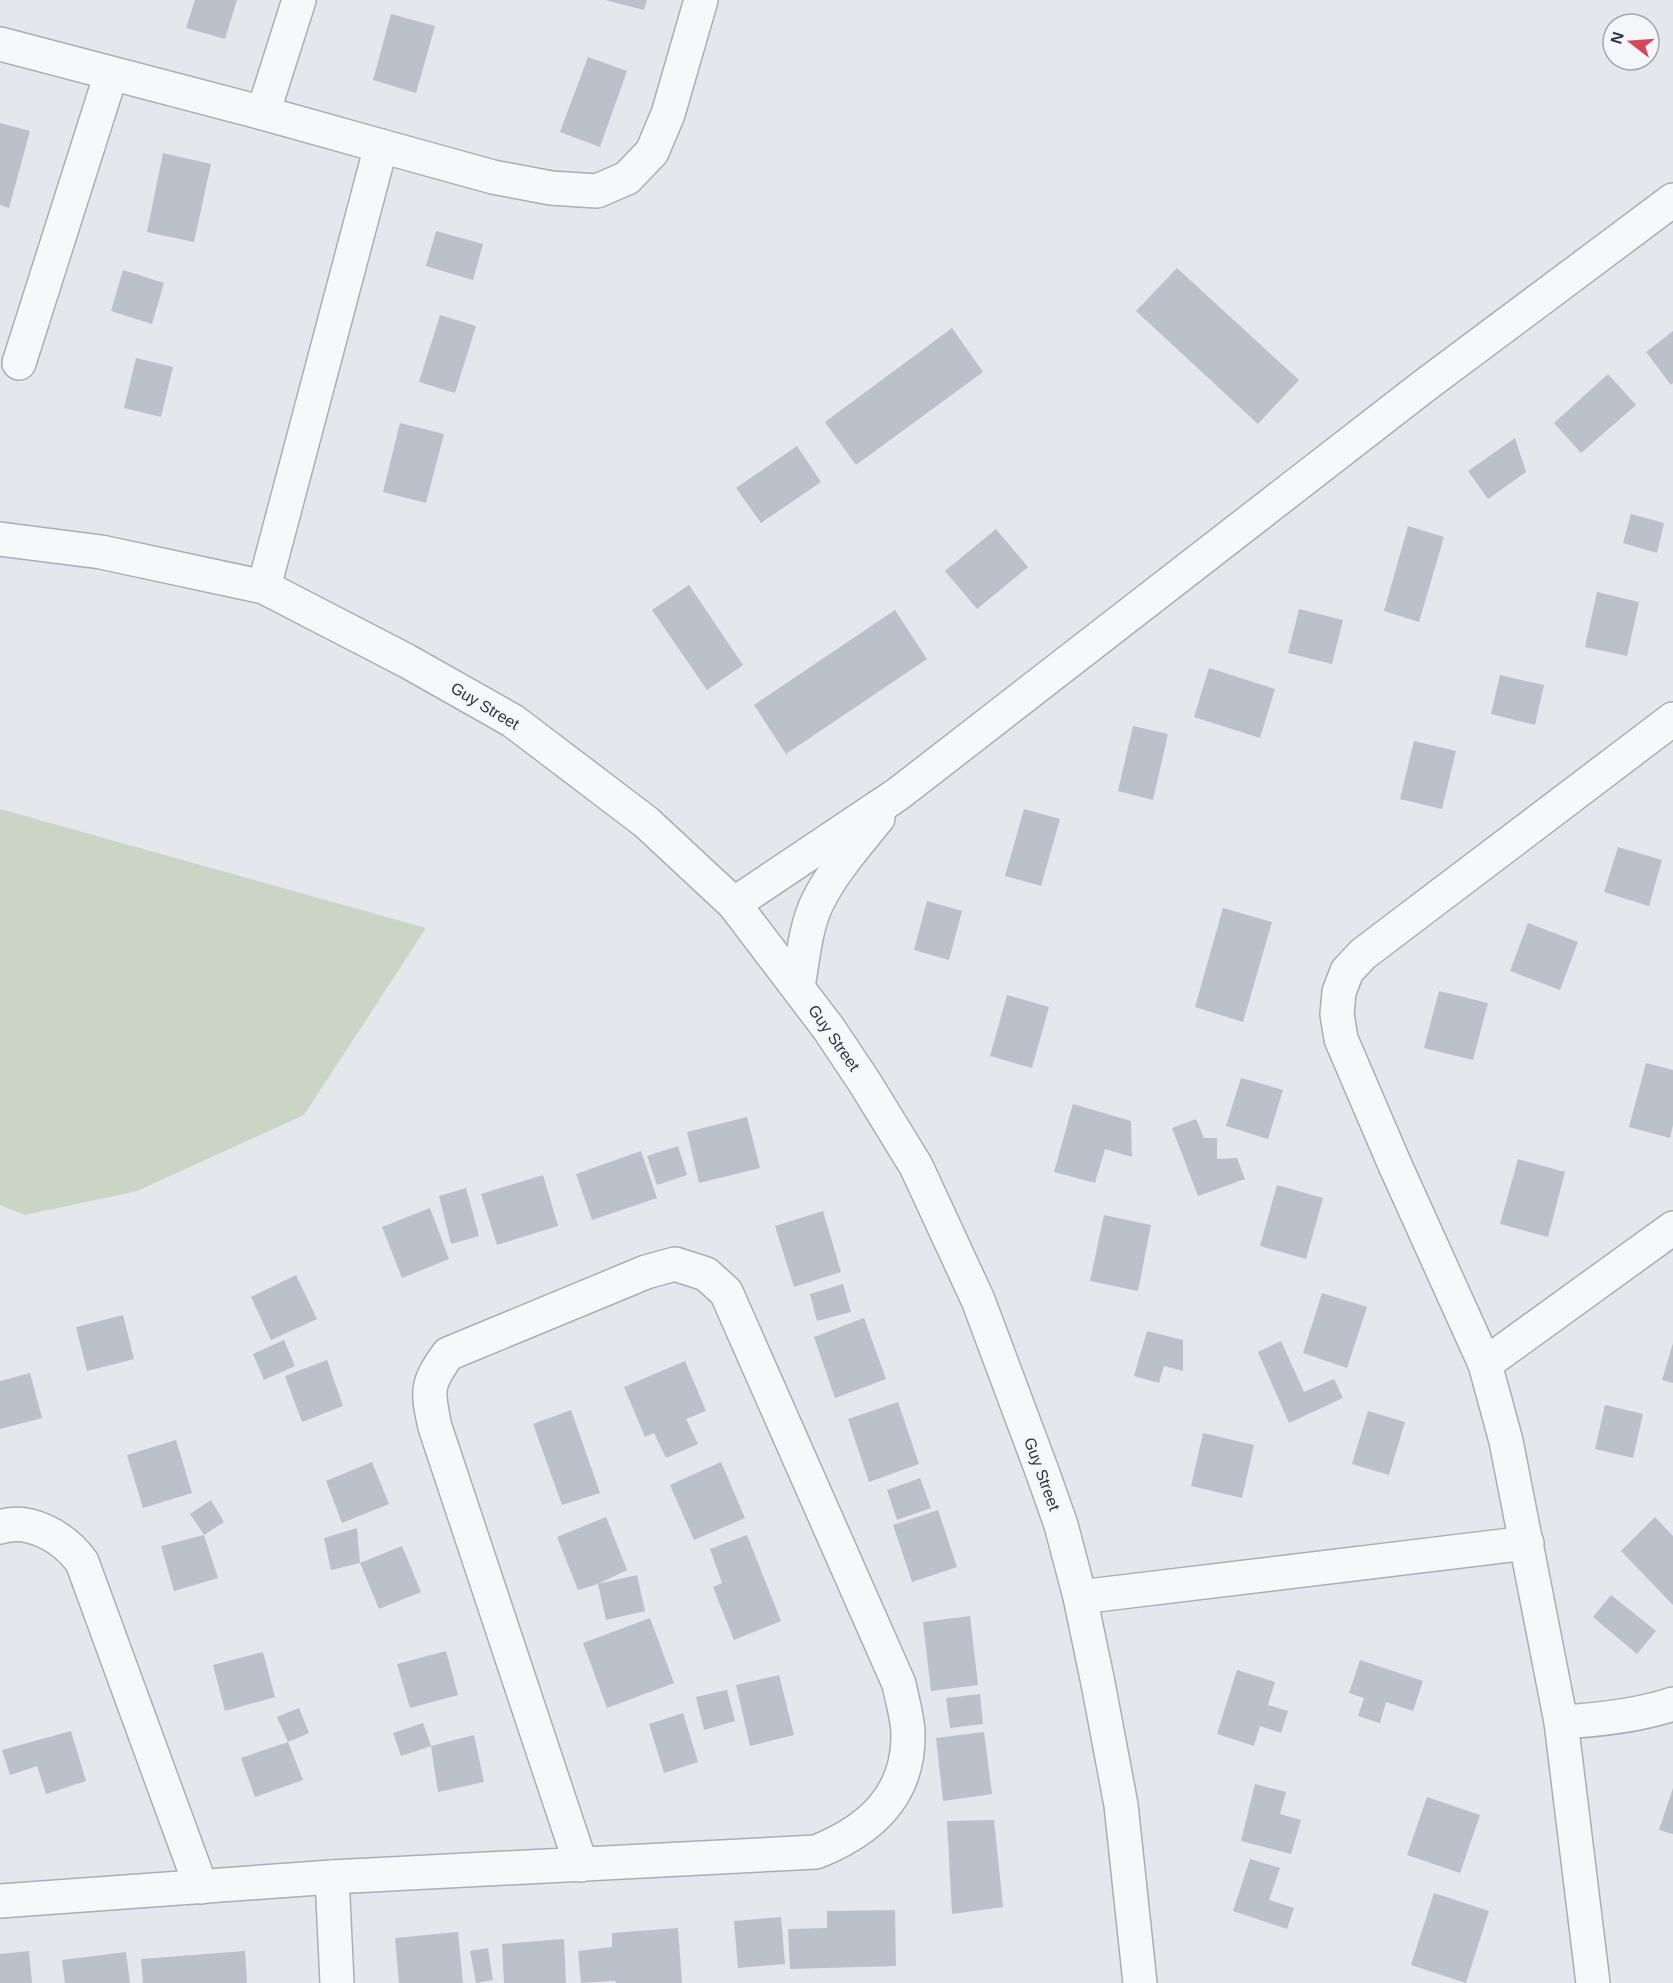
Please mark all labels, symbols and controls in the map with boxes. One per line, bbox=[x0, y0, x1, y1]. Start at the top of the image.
north arrow bbox=[1601, 12, 1661, 72]
text: N bbox=[1607, 30, 1627, 46]
street label: Guy Street bbox=[448, 679, 523, 733]
street label: Guy Street bbox=[805, 1002, 863, 1075]
street label: Guy Street bbox=[1021, 1435, 1063, 1513]

